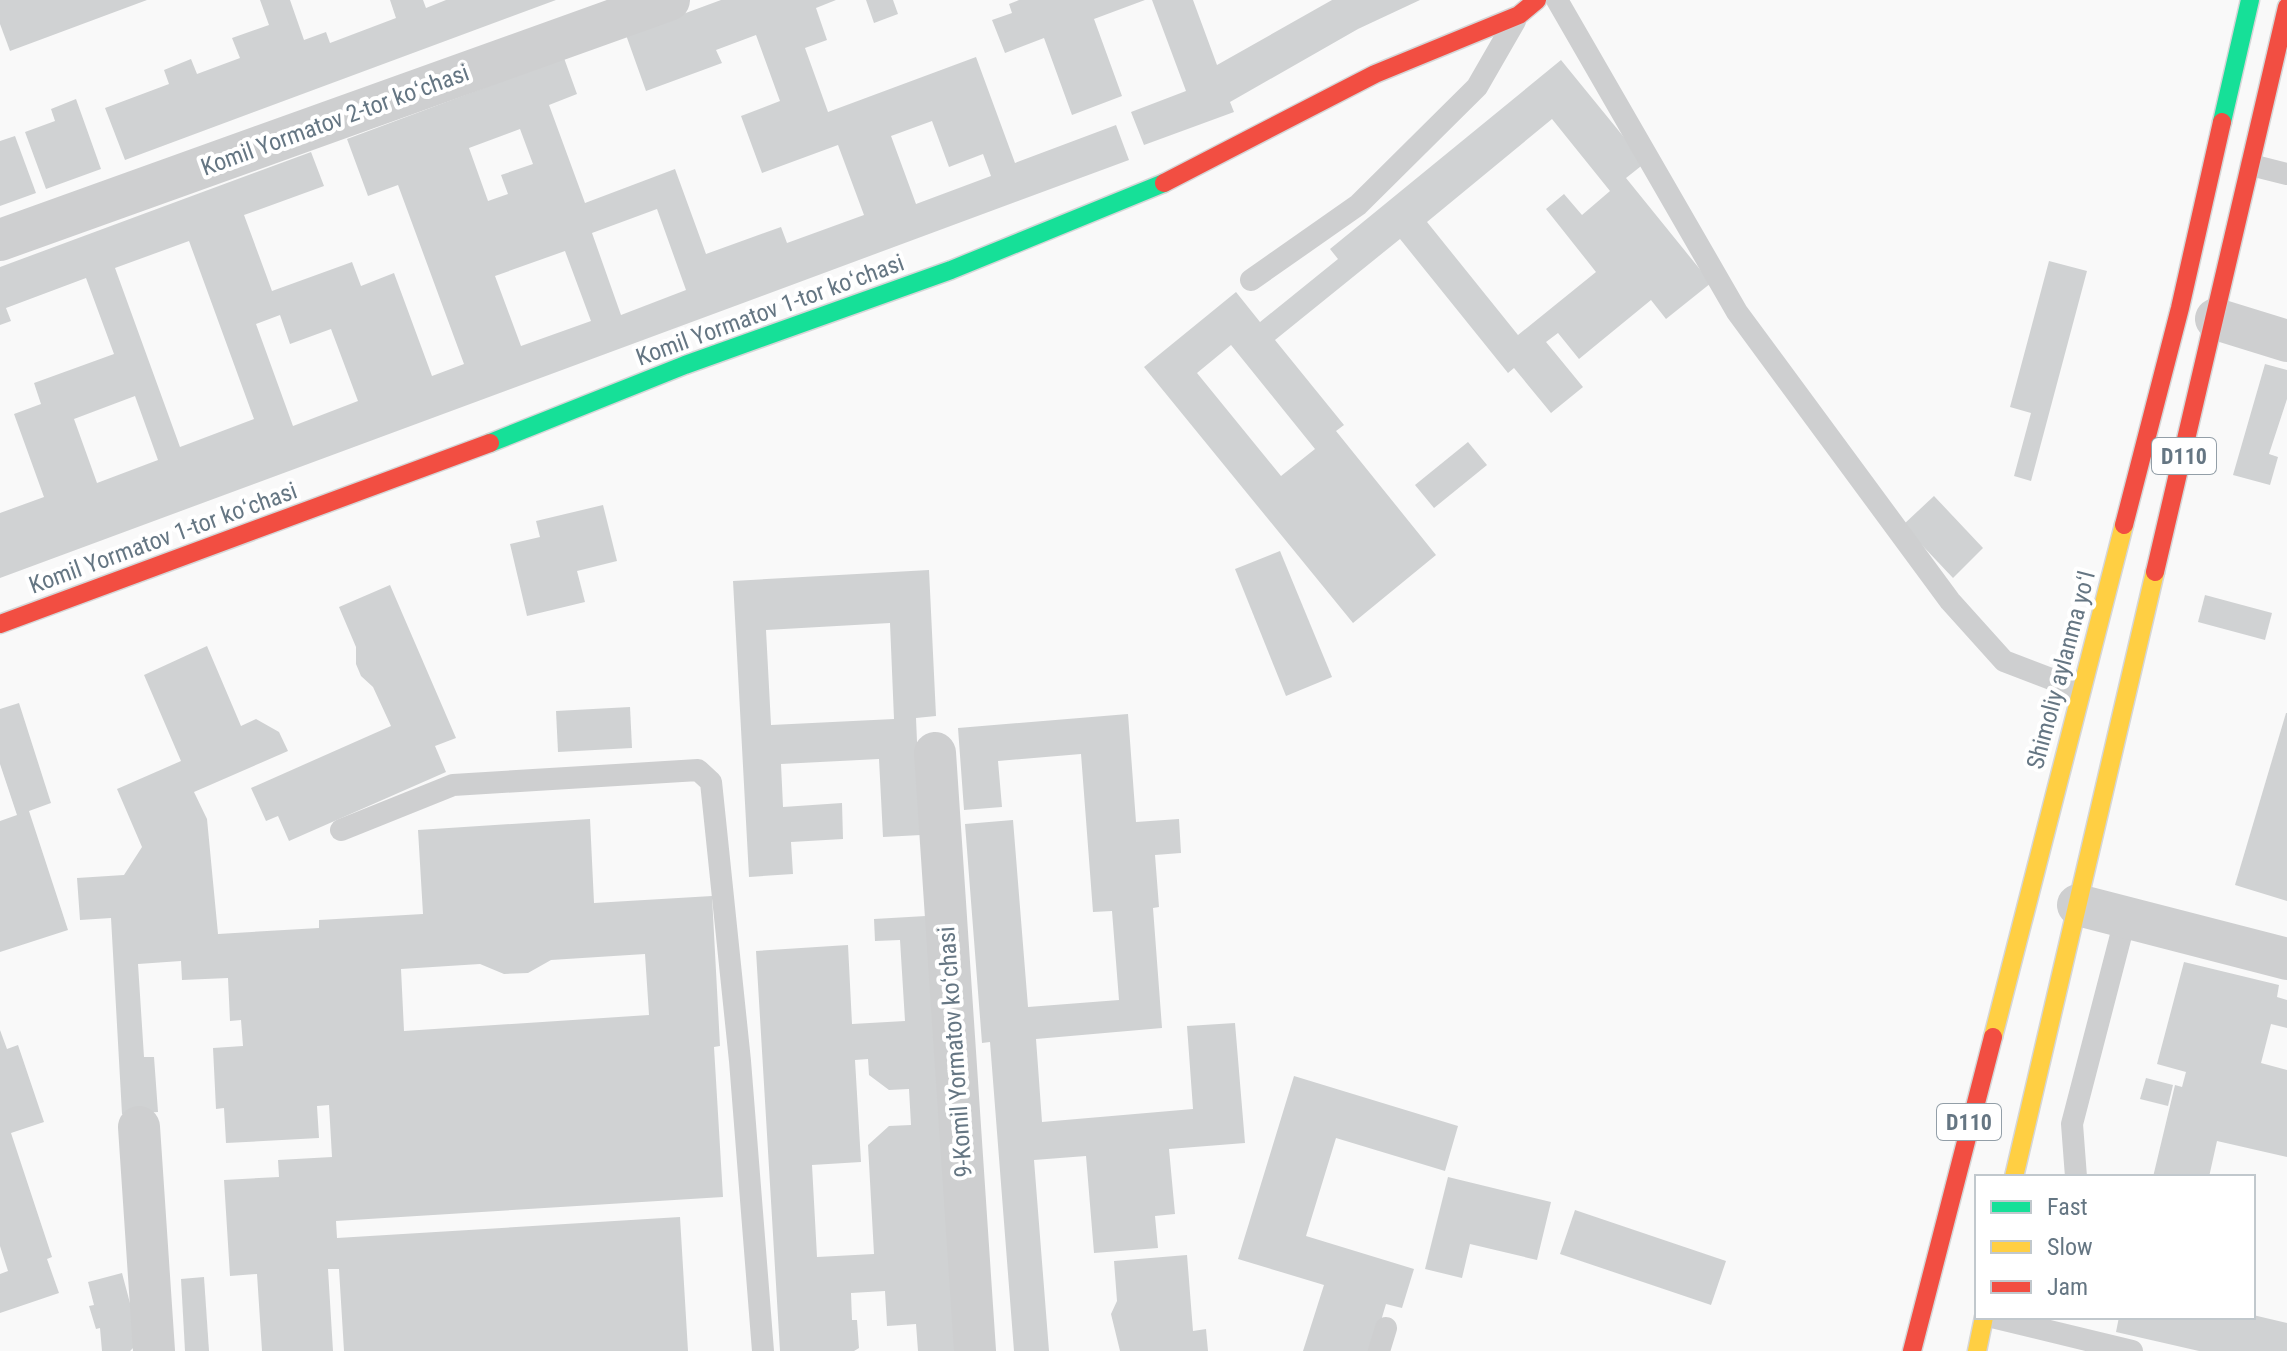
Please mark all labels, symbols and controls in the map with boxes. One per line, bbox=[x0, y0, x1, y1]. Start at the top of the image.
street label: Komil Yormatov 2-tor koʻchasi bbox=[197, 58, 473, 182]
street label: Komil Yormatov 1-tor koʻchasi bbox=[632, 248, 908, 372]
road number: D110 bbox=[2152, 438, 2216, 474]
street label: Komil Yormatov 1-tor koʻchasi bbox=[25, 476, 301, 600]
street label: Shimoliy aylanma yoʻl bbox=[2021, 568, 2101, 772]
street label: 9-Komil Yormatov koʻchasi bbox=[932, 926, 978, 1178]
road number: D110 bbox=[1937, 1104, 2001, 1140]
legend bbox=[1975, 1175, 2255, 1319]
text: Fast bbox=[2047, 1193, 2088, 1221]
text: Slow bbox=[2047, 1233, 2093, 1261]
text: Jam bbox=[2047, 1273, 2088, 1301]

